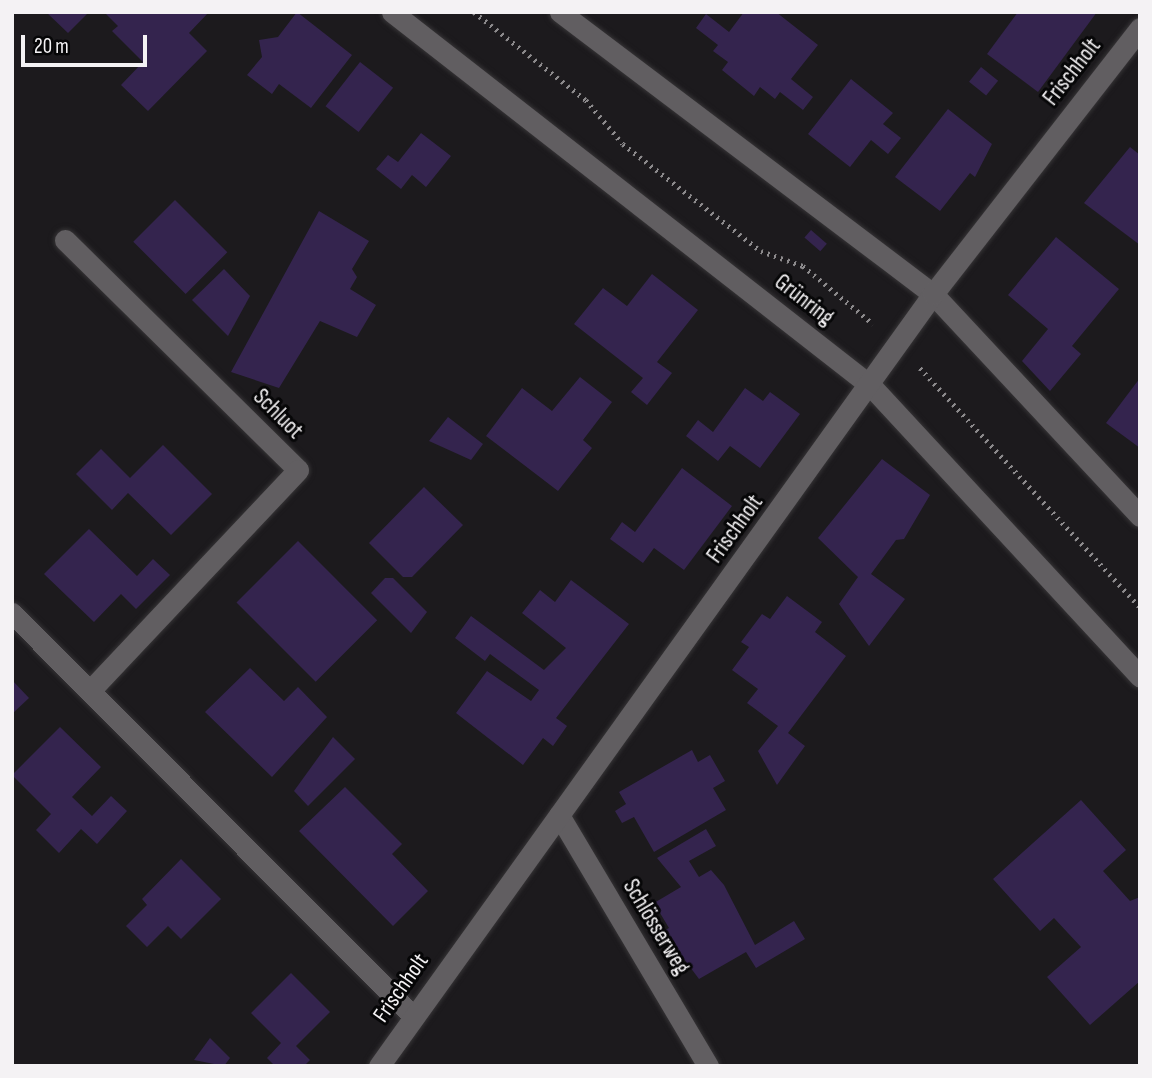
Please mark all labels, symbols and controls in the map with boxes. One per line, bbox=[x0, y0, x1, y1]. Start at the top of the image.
scale bar bbox=[24, 21, 150, 65]
street label: Frischholt bbox=[1037, 33, 1107, 111]
text: 20 m bbox=[34, 34, 69, 59]
street label: Grünring bbox=[769, 268, 839, 332]
street label: Schluot bbox=[247, 383, 309, 445]
street label: Frischholt bbox=[701, 490, 769, 568]
street label: Schlösserweg bbox=[617, 874, 695, 980]
street label: Frischholt bbox=[367, 948, 435, 1028]

